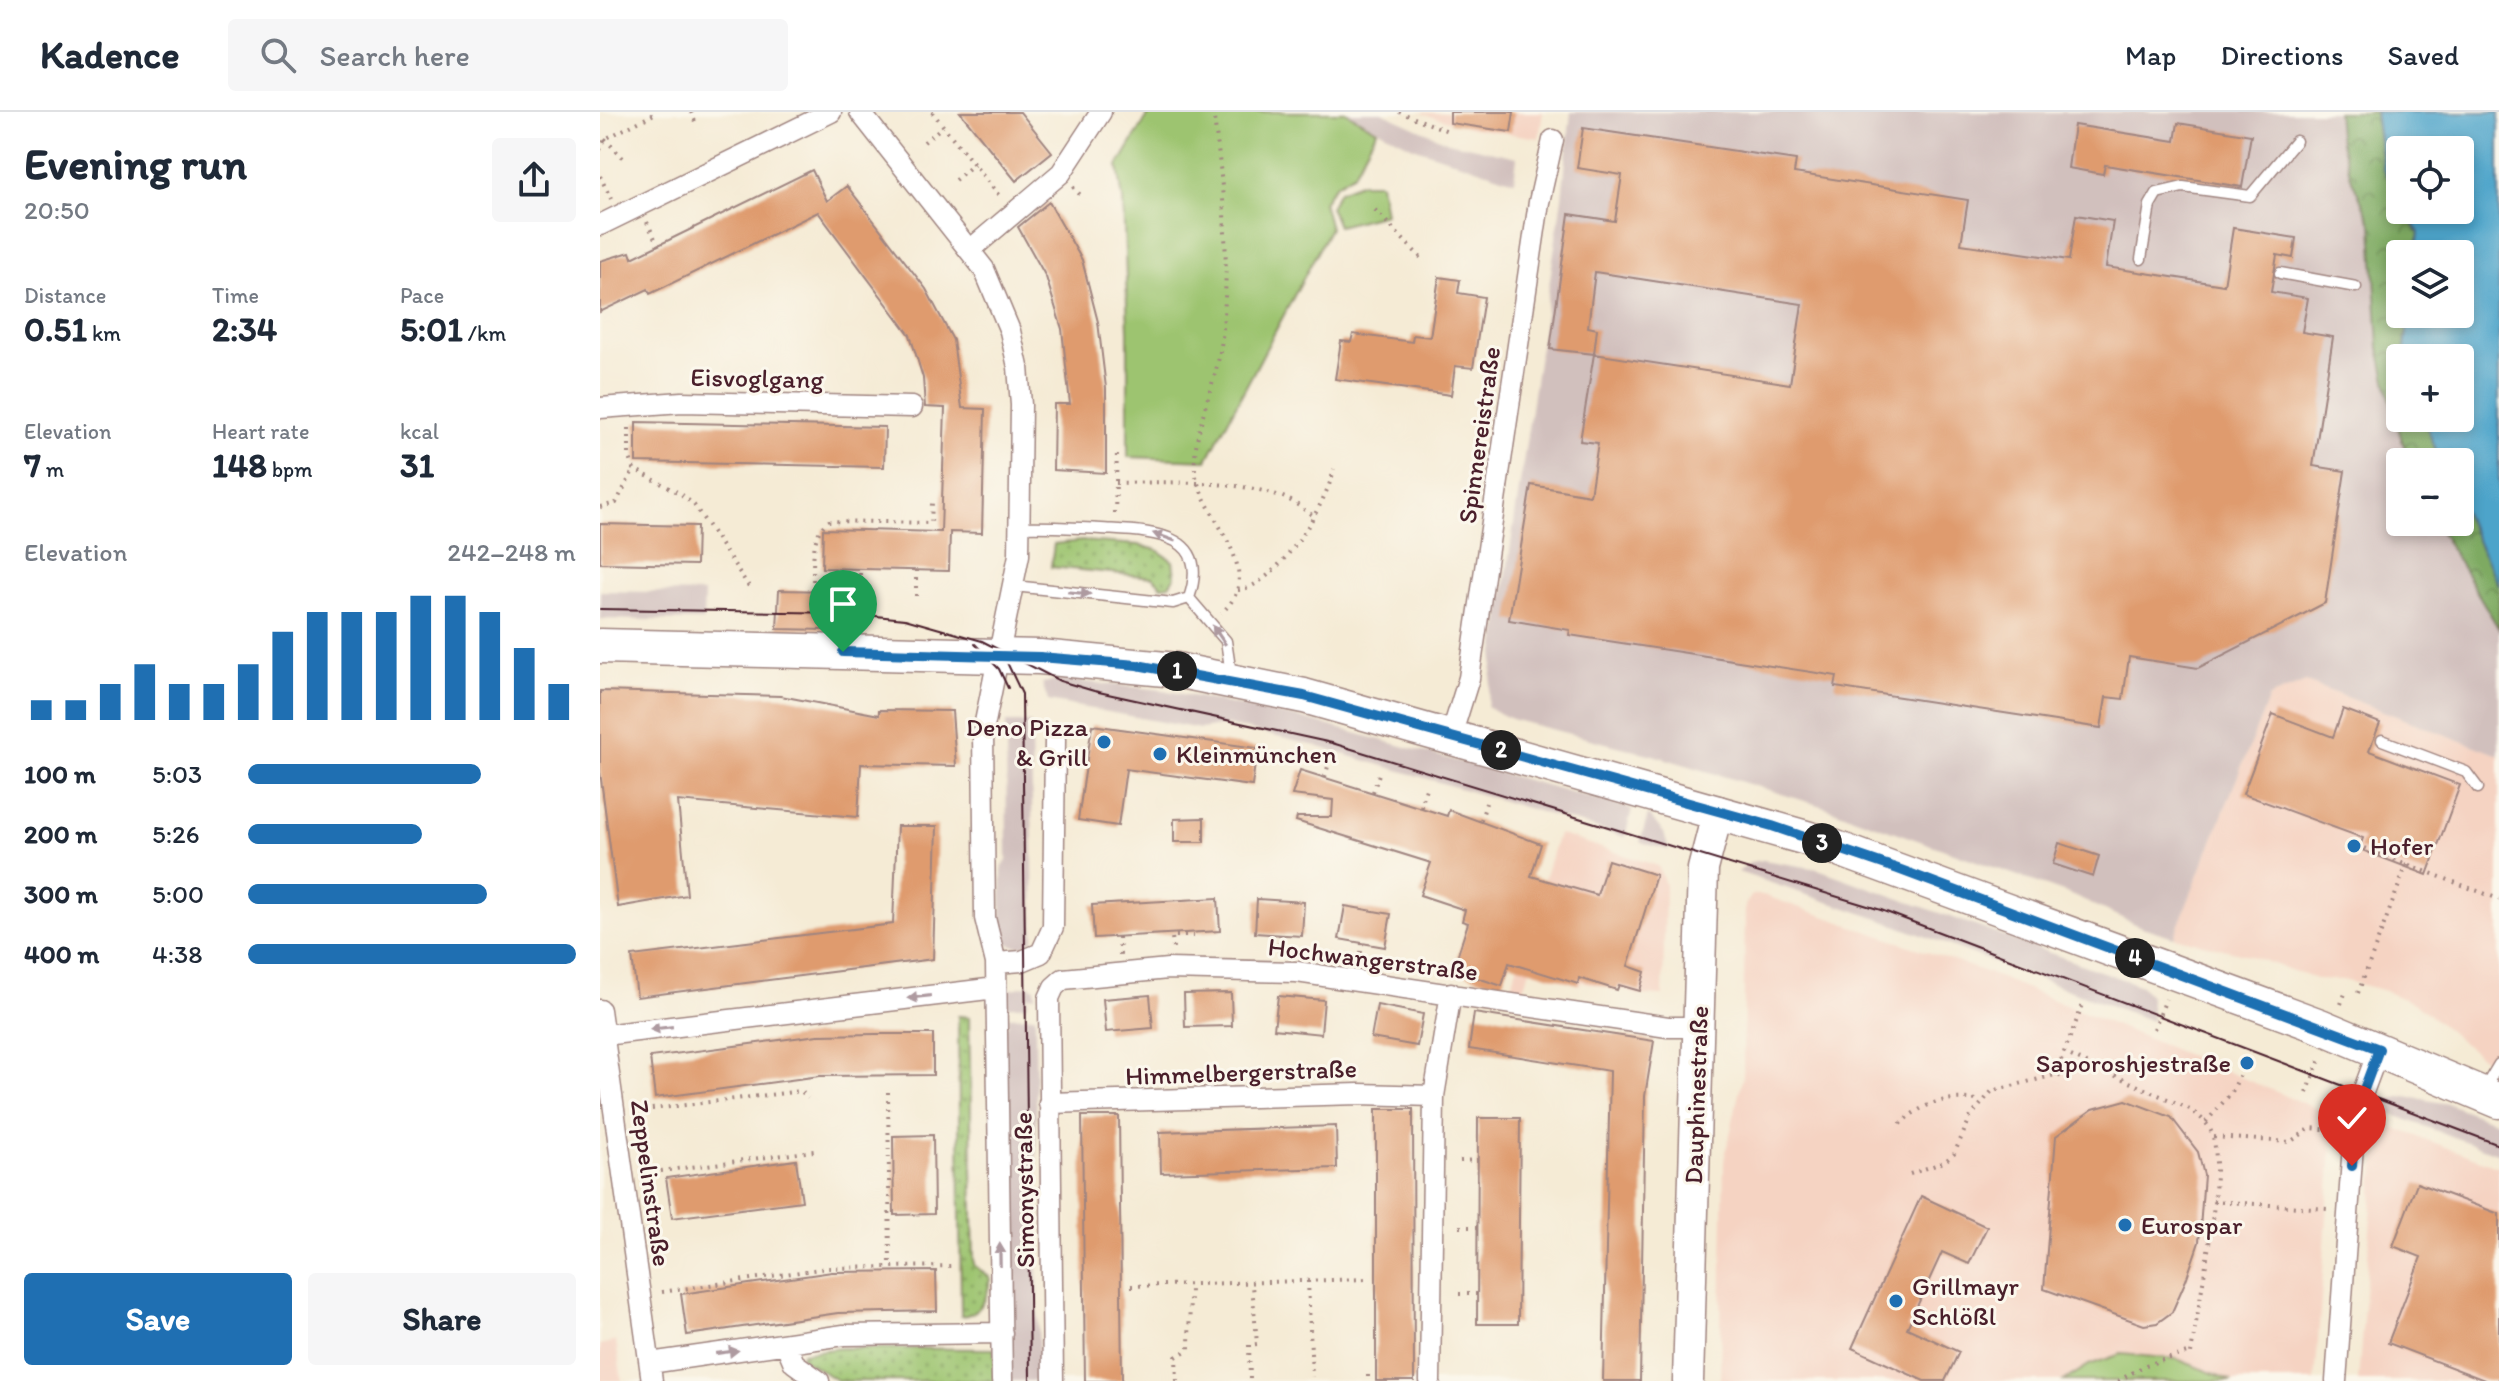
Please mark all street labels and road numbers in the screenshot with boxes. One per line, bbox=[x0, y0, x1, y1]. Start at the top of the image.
street label: Spinnereistraße bbox=[1451, 344, 1507, 526]
street label: Eisvoglgang bbox=[690, 361, 825, 395]
street label: Hochwangerstraße bbox=[1266, 930, 1480, 988]
street label: Dauphinestraße bbox=[1677, 1005, 1715, 1185]
street label: Himmelbergerstraße bbox=[1125, 1052, 1357, 1092]
street label: Zeppelinstraße bbox=[623, 1097, 679, 1269]
street label: Simonystraße bbox=[1007, 1112, 1041, 1268]

